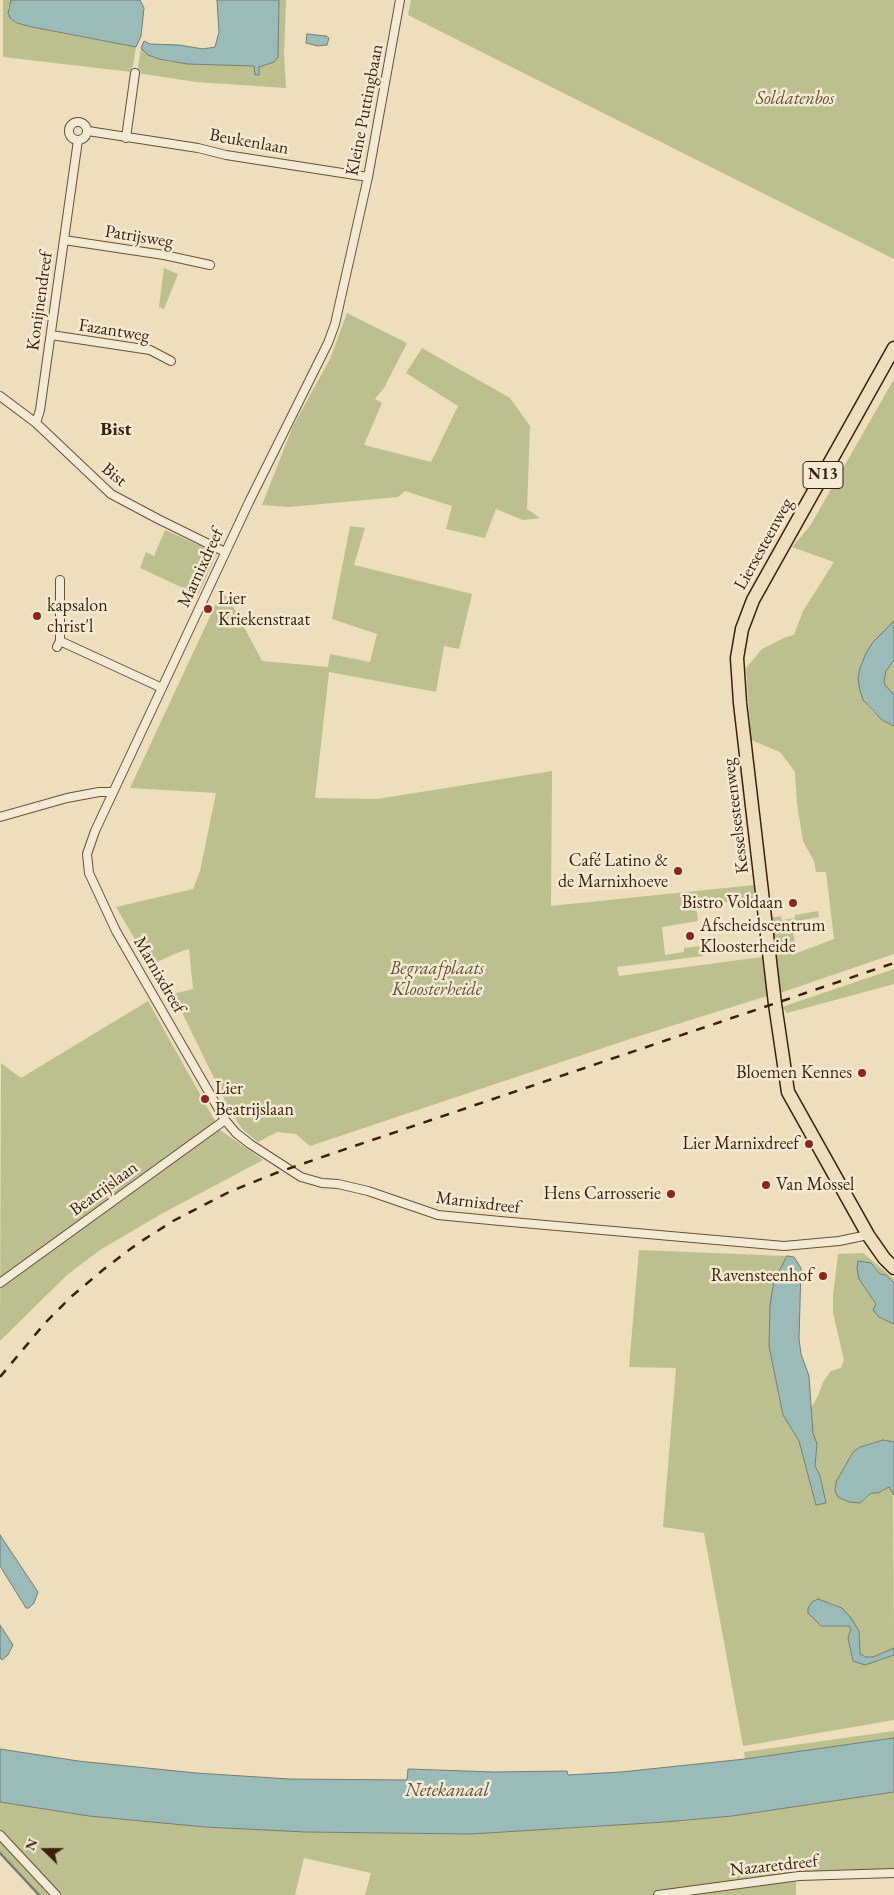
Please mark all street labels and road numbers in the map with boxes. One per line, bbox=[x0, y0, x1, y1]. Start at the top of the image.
street label: Kleine Puttingbaan bbox=[342, 42, 388, 178]
street label: Beukenlaan bbox=[208, 124, 290, 160]
street label: Patrijsweg bbox=[103, 221, 175, 253]
street label: Konijnendreef bbox=[22, 250, 58, 352]
street label: Fazantweg bbox=[77, 315, 151, 347]
street label: Bist bbox=[97, 458, 131, 492]
road number: N13 bbox=[803, 462, 843, 488]
street label: Liersesteenweg bbox=[730, 494, 798, 594]
street label: Marnixdreef bbox=[173, 525, 229, 611]
street label: Kesselsesteenweg bbox=[718, 757, 754, 875]
street label: Marnixdreef bbox=[128, 933, 190, 1017]
street label: Beatrijslaan bbox=[66, 1157, 142, 1221]
street label: Marnixdreef bbox=[435, 1187, 521, 1219]
street label: Nazaretdreef bbox=[729, 1851, 819, 1881]

